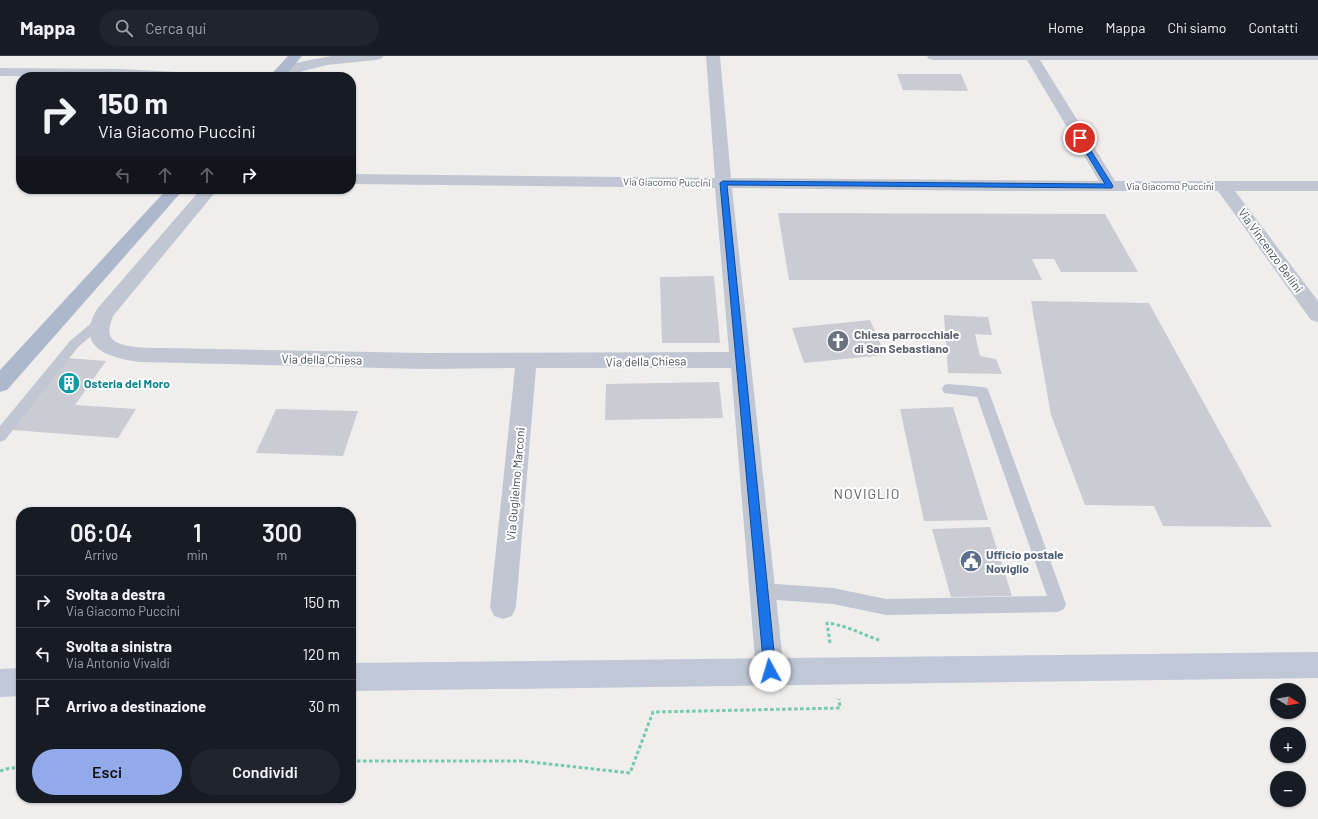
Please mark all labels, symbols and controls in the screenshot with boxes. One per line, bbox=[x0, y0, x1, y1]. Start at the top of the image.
search box bbox=[99, 10, 379, 46]
text: Mappa bbox=[20, 16, 75, 39]
icon: search bbox=[113, 17, 135, 39]
text: Cerca qui bbox=[145, 19, 206, 37]
text: Home bbox=[1048, 19, 1084, 36]
text: Mappa bbox=[1106, 19, 1145, 36]
text: Chi siamo bbox=[1167, 19, 1226, 36]
text: Contatti bbox=[1248, 19, 1298, 36]
text: 150 m bbox=[98, 86, 168, 120]
icon: right bbox=[32, 88, 84, 140]
text: Via Giacomo Puccini bbox=[98, 120, 256, 142]
pin bbox=[1063, 121, 1097, 155]
icon: arrive bbox=[1069, 127, 1091, 149]
icon: left bbox=[112, 164, 134, 186]
icon: ahead bbox=[154, 164, 176, 186]
icon: ahead bbox=[196, 164, 218, 186]
icon: right bbox=[238, 164, 260, 186]
street label: Via Giacomo Puccini bbox=[623, 175, 711, 189]
street label: Via Giacomo Puccini bbox=[1126, 180, 1214, 192]
street label: Via Vincenzo Bellini bbox=[1236, 205, 1306, 295]
place label: Chiesa parrocchiale di San Sebastiano bbox=[854, 327, 960, 355]
church icon: Chiesa parrocchiale di San Sebastiano bbox=[825, 328, 851, 354]
street label: Via della Chiesa bbox=[282, 351, 362, 367]
street label: Via della Chiesa bbox=[606, 353, 686, 369]
building icon: Osteria del Moro bbox=[56, 370, 82, 396]
place label: Osteria del Moro bbox=[84, 376, 170, 390]
street label: Via Guglielmo Marconi bbox=[503, 427, 527, 541]
district label: NOVIGLIO bbox=[834, 485, 900, 502]
text: 06:04 bbox=[70, 518, 133, 547]
text: 1 bbox=[193, 518, 202, 547]
text: 300 bbox=[262, 518, 302, 547]
text: Arrivo bbox=[85, 547, 118, 563]
text: min bbox=[187, 547, 208, 563]
text: m bbox=[277, 547, 287, 563]
place label: Ufficio postale Noviglio bbox=[986, 547, 1064, 575]
public building icon: Ufficio postale Noviglio bbox=[958, 548, 984, 574]
text: Svolta a destra bbox=[66, 585, 165, 603]
icon: right bbox=[32, 591, 54, 613]
text: 150 m bbox=[303, 593, 340, 611]
text: Via Giacomo Puccini bbox=[66, 603, 180, 619]
text: Svolta a sinistra bbox=[66, 637, 172, 655]
icon: left bbox=[32, 643, 54, 665]
text: 120 m bbox=[303, 645, 340, 663]
position arrow bbox=[749, 650, 791, 692]
text: Via Antonio Vivaldi bbox=[66, 655, 170, 671]
north arrow bbox=[1270, 683, 1306, 719]
map controls bbox=[1270, 683, 1306, 807]
icon: arrive bbox=[32, 695, 54, 717]
text: Arrivo a destinazione bbox=[66, 697, 206, 715]
text: 30 m bbox=[308, 697, 340, 715]
button: + bbox=[1270, 727, 1306, 763]
button: Esci bbox=[32, 749, 182, 795]
button: Condividi bbox=[190, 749, 340, 795]
button: − bbox=[1270, 771, 1306, 807]

